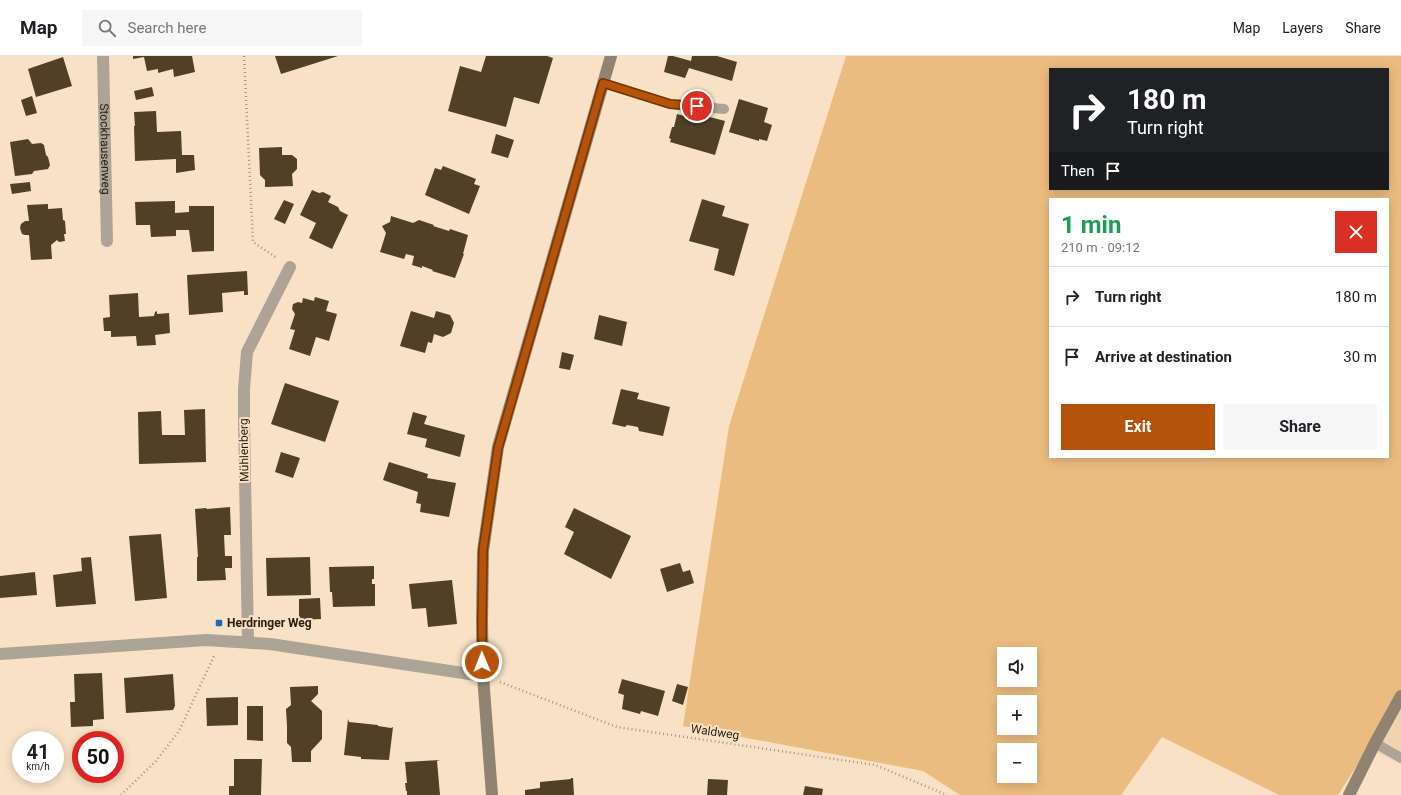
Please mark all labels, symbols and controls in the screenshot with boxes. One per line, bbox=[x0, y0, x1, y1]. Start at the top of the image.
search box bbox=[82, 10, 362, 46]
text: Map bbox=[20, 16, 58, 39]
icon: search bbox=[96, 17, 118, 39]
text: Search here bbox=[128, 19, 206, 37]
text: Map bbox=[1233, 20, 1260, 36]
text: Layers bbox=[1282, 20, 1323, 36]
text: Share bbox=[1345, 20, 1381, 36]
text: 180 m bbox=[1127, 83, 1206, 116]
icon: right bbox=[1061, 84, 1113, 136]
pin bbox=[680, 89, 714, 123]
icon: arrive bbox=[686, 95, 708, 117]
street label: Stockhausenweg bbox=[97, 103, 113, 195]
text: Turn right bbox=[1127, 117, 1204, 138]
icon: arrive bbox=[1102, 160, 1124, 182]
text: Then bbox=[1061, 162, 1094, 180]
text: 1 min bbox=[1061, 211, 1121, 239]
button: close bbox=[1335, 211, 1377, 253]
text: 210 m · 09:12 bbox=[1061, 240, 1140, 255]
icon: right bbox=[1061, 286, 1083, 308]
text: Turn right bbox=[1095, 288, 1161, 306]
text: 180 m bbox=[1335, 288, 1377, 306]
icon: arrive bbox=[1061, 346, 1083, 368]
text: Arrive at destination bbox=[1095, 348, 1232, 366]
text: 30 m bbox=[1343, 348, 1377, 366]
button: Exit bbox=[1061, 404, 1215, 450]
button: Share bbox=[1223, 404, 1377, 450]
street label: Mühlenberg bbox=[236, 418, 252, 482]
place label: Herdringer Weg bbox=[227, 616, 312, 630]
marker: Herdringer Weg bbox=[214, 618, 224, 628]
position arrow bbox=[461, 641, 503, 683]
map controls bbox=[997, 647, 1037, 783]
button: sound bbox=[997, 647, 1037, 687]
button: + bbox=[997, 695, 1037, 735]
street label: Waldweg bbox=[690, 722, 740, 742]
speed limit sign: 50 bbox=[72, 731, 124, 783]
text: 41 bbox=[27, 740, 49, 764]
button: − bbox=[997, 743, 1037, 783]
text: km/h bbox=[26, 761, 50, 772]

